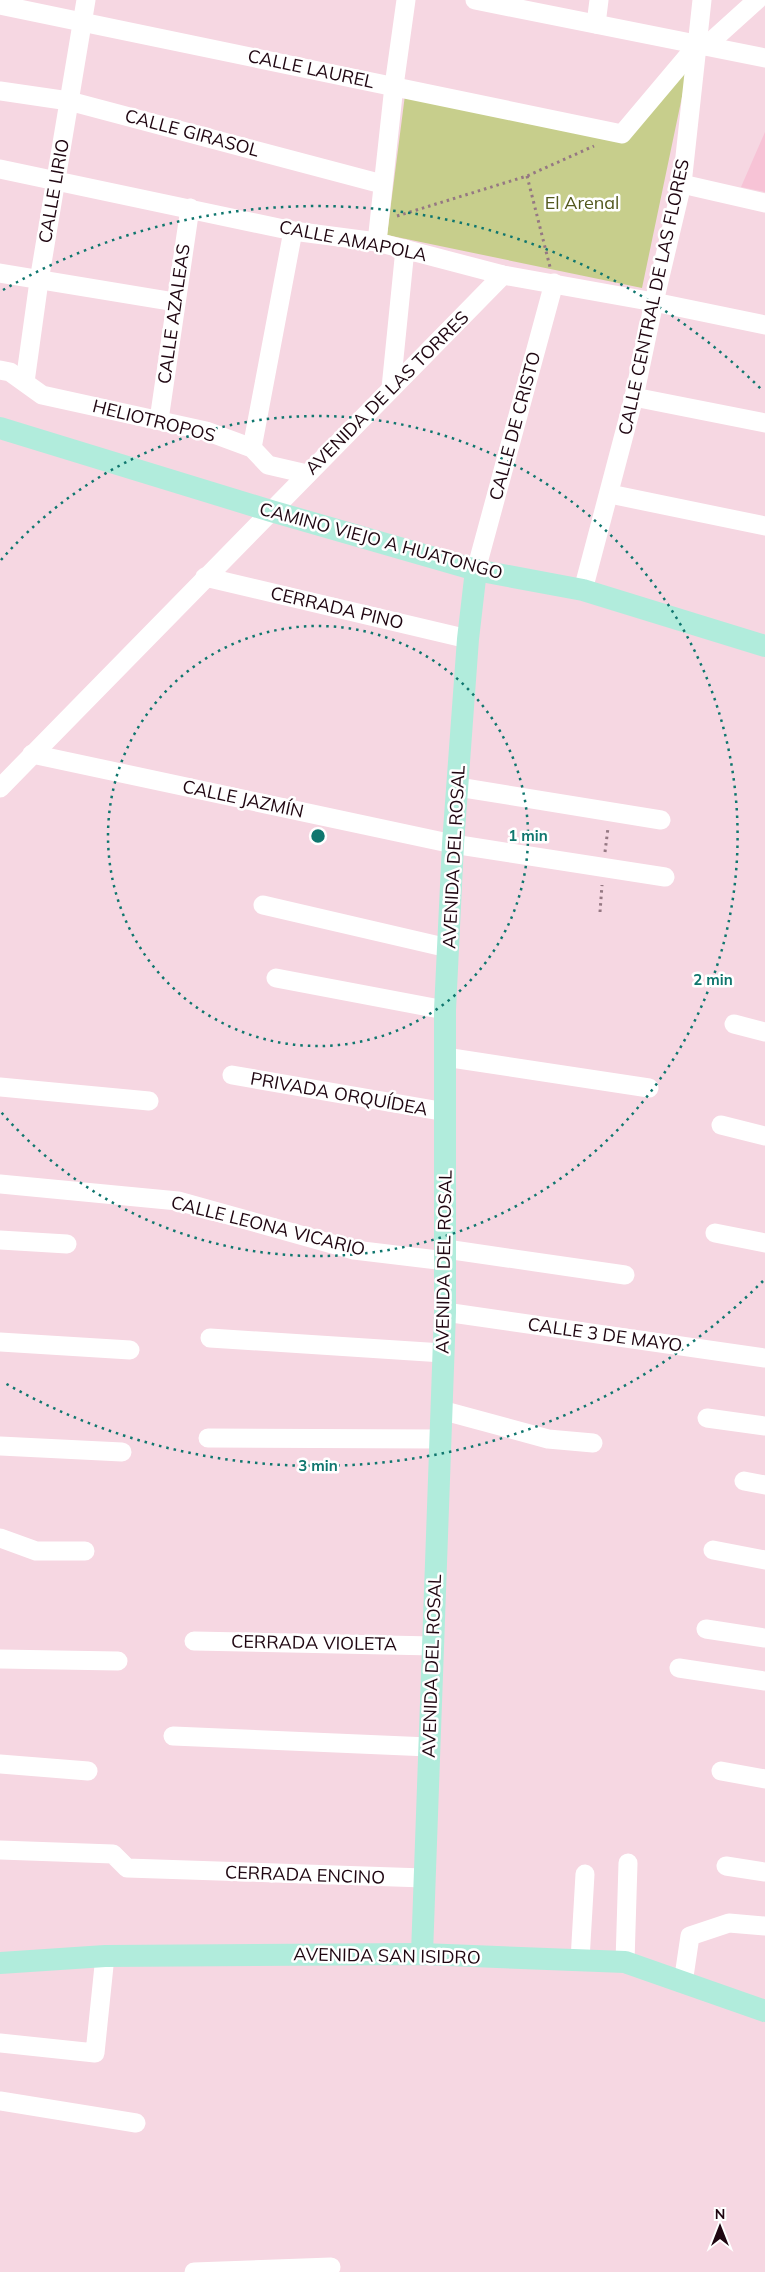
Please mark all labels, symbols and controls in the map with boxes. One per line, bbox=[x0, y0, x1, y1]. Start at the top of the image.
street label: CALLE LAUREL bbox=[246, 44, 377, 93]
street label: CALLE GIRASOL bbox=[122, 104, 262, 162]
street label: CALLE LIRIO bbox=[33, 137, 74, 245]
street label: CALLE CENTRAL DE LAS FLORES bbox=[613, 157, 694, 437]
park label: El Arenal bbox=[545, 191, 619, 214]
street label: CALLE AMAPOLA bbox=[277, 215, 429, 266]
street label: CALLE AZALEAS bbox=[152, 242, 195, 386]
street label: AVENIDA DE LAS TORRES bbox=[300, 306, 473, 479]
street label: CALLE DE CRISTO bbox=[484, 349, 545, 503]
street label: HELIOTROPOS bbox=[90, 394, 218, 447]
street label: CAMINO VIEJO A HUATONGO bbox=[257, 497, 505, 584]
street label: CERRADA PINO bbox=[268, 581, 406, 634]
street label: AVENIDA DEL ROSAL bbox=[437, 764, 470, 949]
street label: CALLE JAZMÍN bbox=[180, 774, 306, 823]
text: 1 min bbox=[508, 826, 548, 845]
centre of rings bbox=[309, 827, 327, 845]
text: 2 min bbox=[693, 970, 733, 989]
street label: PRIVADA ORQUÍDEA bbox=[249, 1067, 430, 1120]
street label: AVENIDA DEL ROSAL bbox=[430, 1170, 457, 1354]
street label: CALLE LEONA VICARIO bbox=[169, 1190, 368, 1261]
street label: CALLE 3 DE MAYO bbox=[526, 1312, 684, 1357]
text: 3 min bbox=[298, 1456, 338, 1475]
street label: AVENIDA DEL ROSAL bbox=[417, 1574, 446, 1758]
street label: CERRADA VIOLETA bbox=[231, 1630, 397, 1655]
street label: CERRADA ENCINO bbox=[224, 1860, 386, 1889]
street label: AVENIDA SAN ISIDRO bbox=[293, 1942, 481, 1969]
north arrow bbox=[695, 2202, 745, 2252]
text: N bbox=[715, 2205, 725, 2223]

